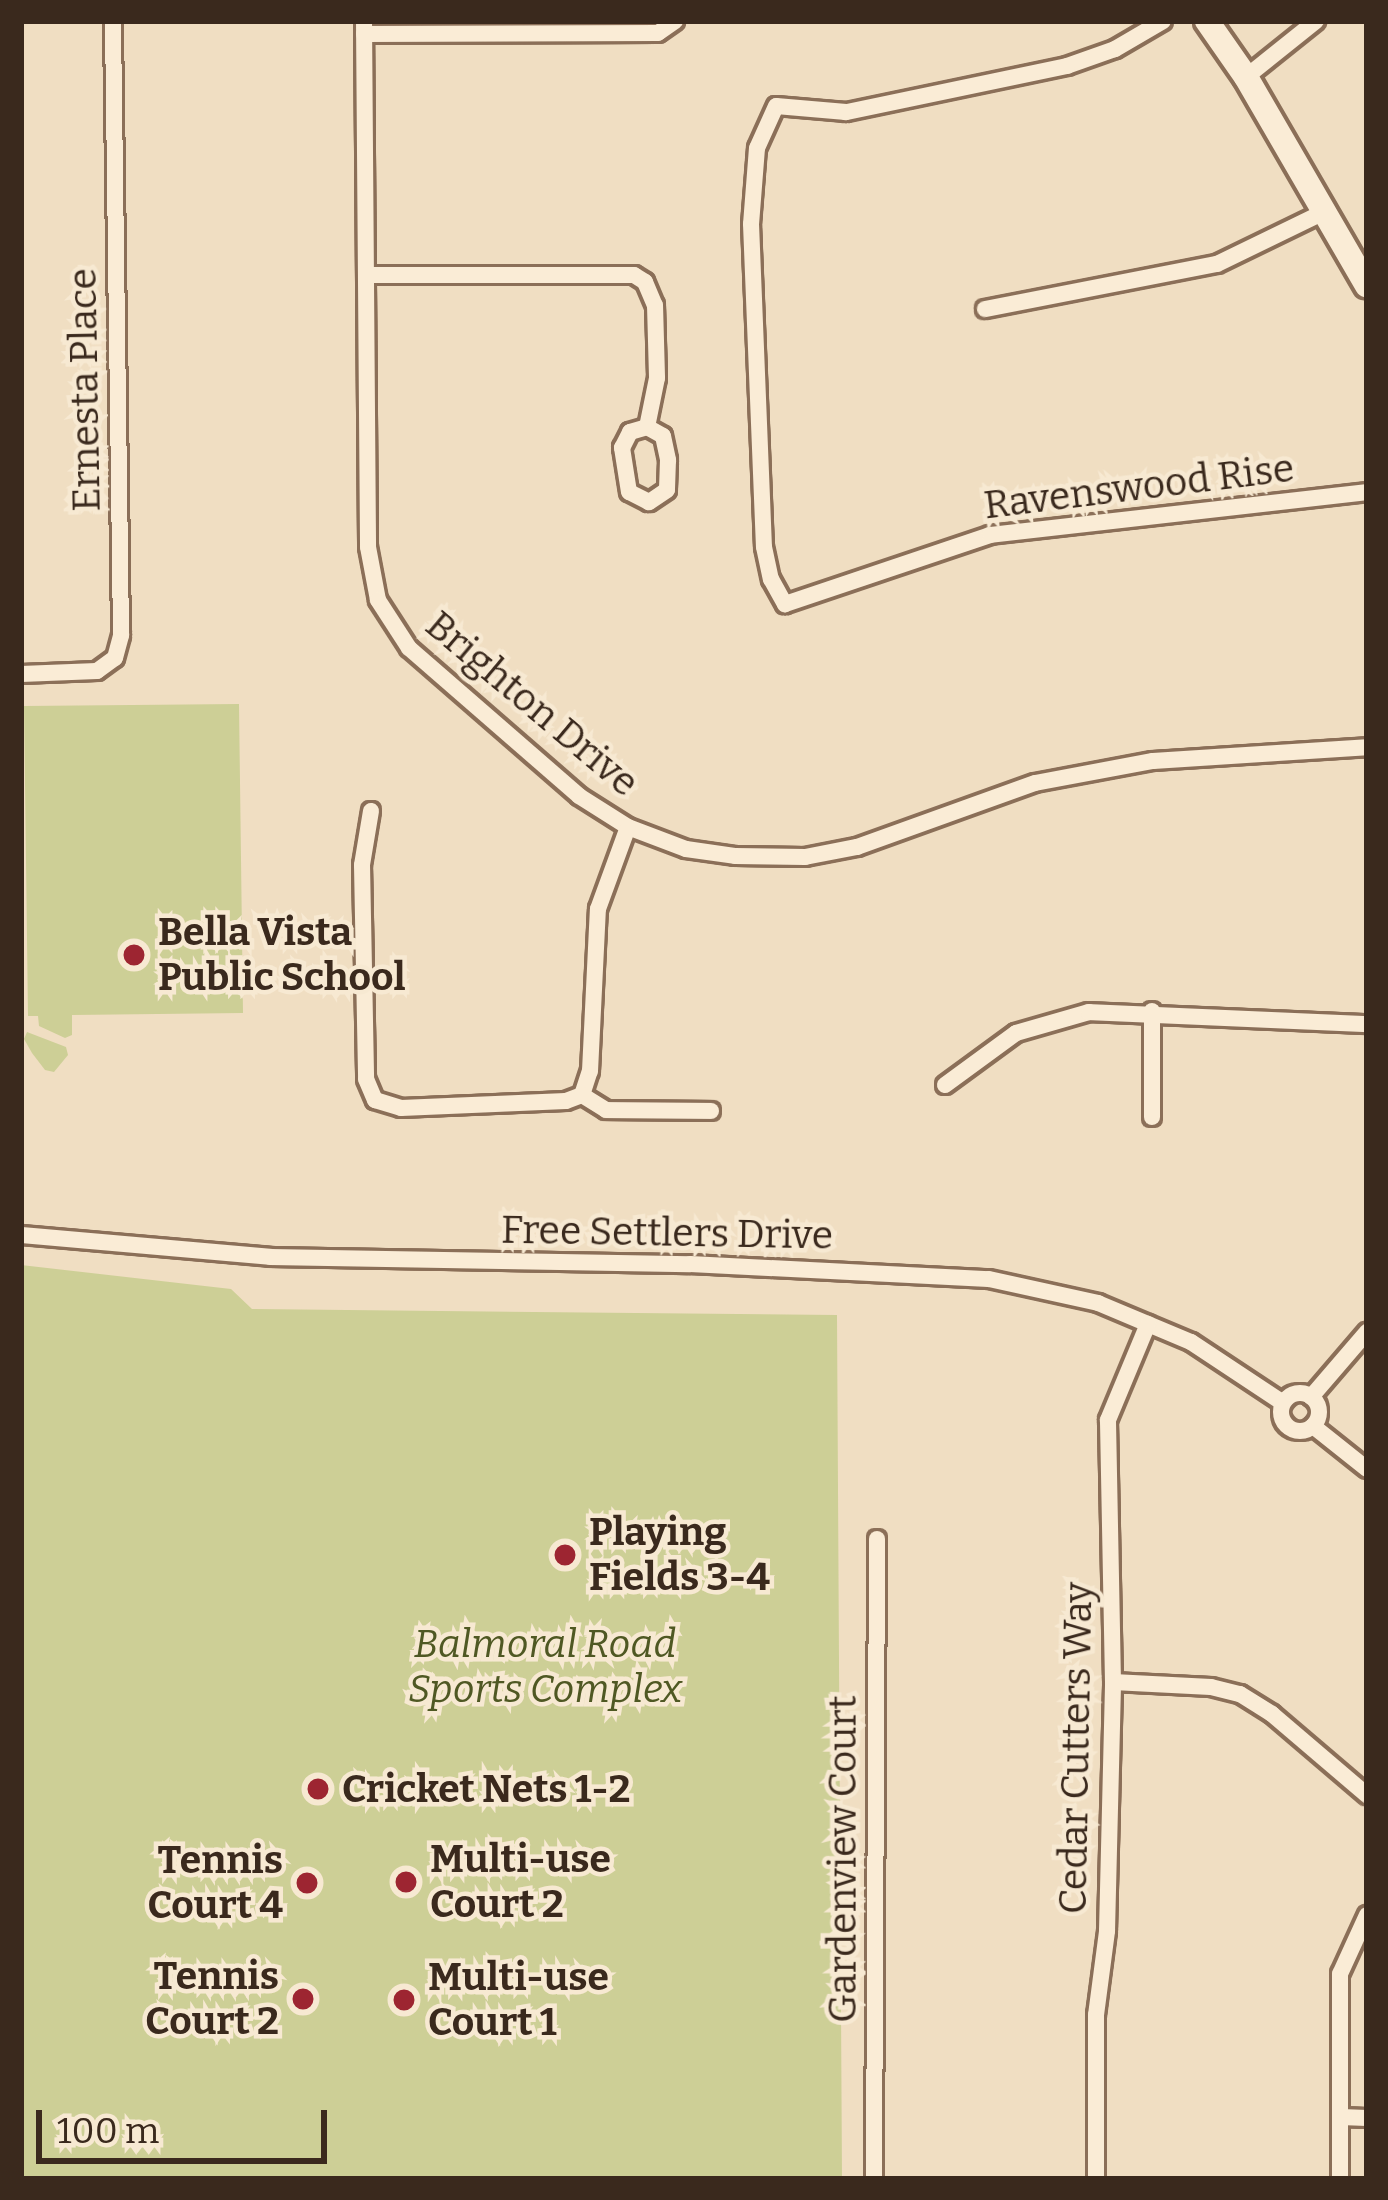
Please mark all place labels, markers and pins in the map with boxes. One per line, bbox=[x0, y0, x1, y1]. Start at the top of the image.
place label: Bella Vista Public School bbox=[158, 910, 406, 1001]
marker: Bella Vista Public School bbox=[121, 942, 147, 968]
place label: Playing Fields 3-4 bbox=[589, 1510, 770, 1601]
marker: Playing Fields 3-4 bbox=[552, 1542, 578, 1568]
place label: Cricket Nets 1-2 bbox=[342, 1766, 630, 1812]
marker: Cricket Nets 1-2 bbox=[305, 1776, 331, 1802]
place label: Multi-use Court 2 bbox=[430, 1837, 611, 1928]
place label: Tennis Court 4 bbox=[148, 1838, 283, 1929]
marker: Multi-use Court 2 bbox=[393, 1869, 419, 1895]
marker: Tennis Court 4 bbox=[294, 1870, 320, 1896]
place label: Tennis Court 2 bbox=[145, 1954, 279, 2045]
place label: Multi-use Court 1 bbox=[428, 1955, 609, 2046]
marker: Tennis Court 2 bbox=[290, 1986, 316, 2012]
marker: Multi-use Court 1 bbox=[391, 1987, 417, 2013]

